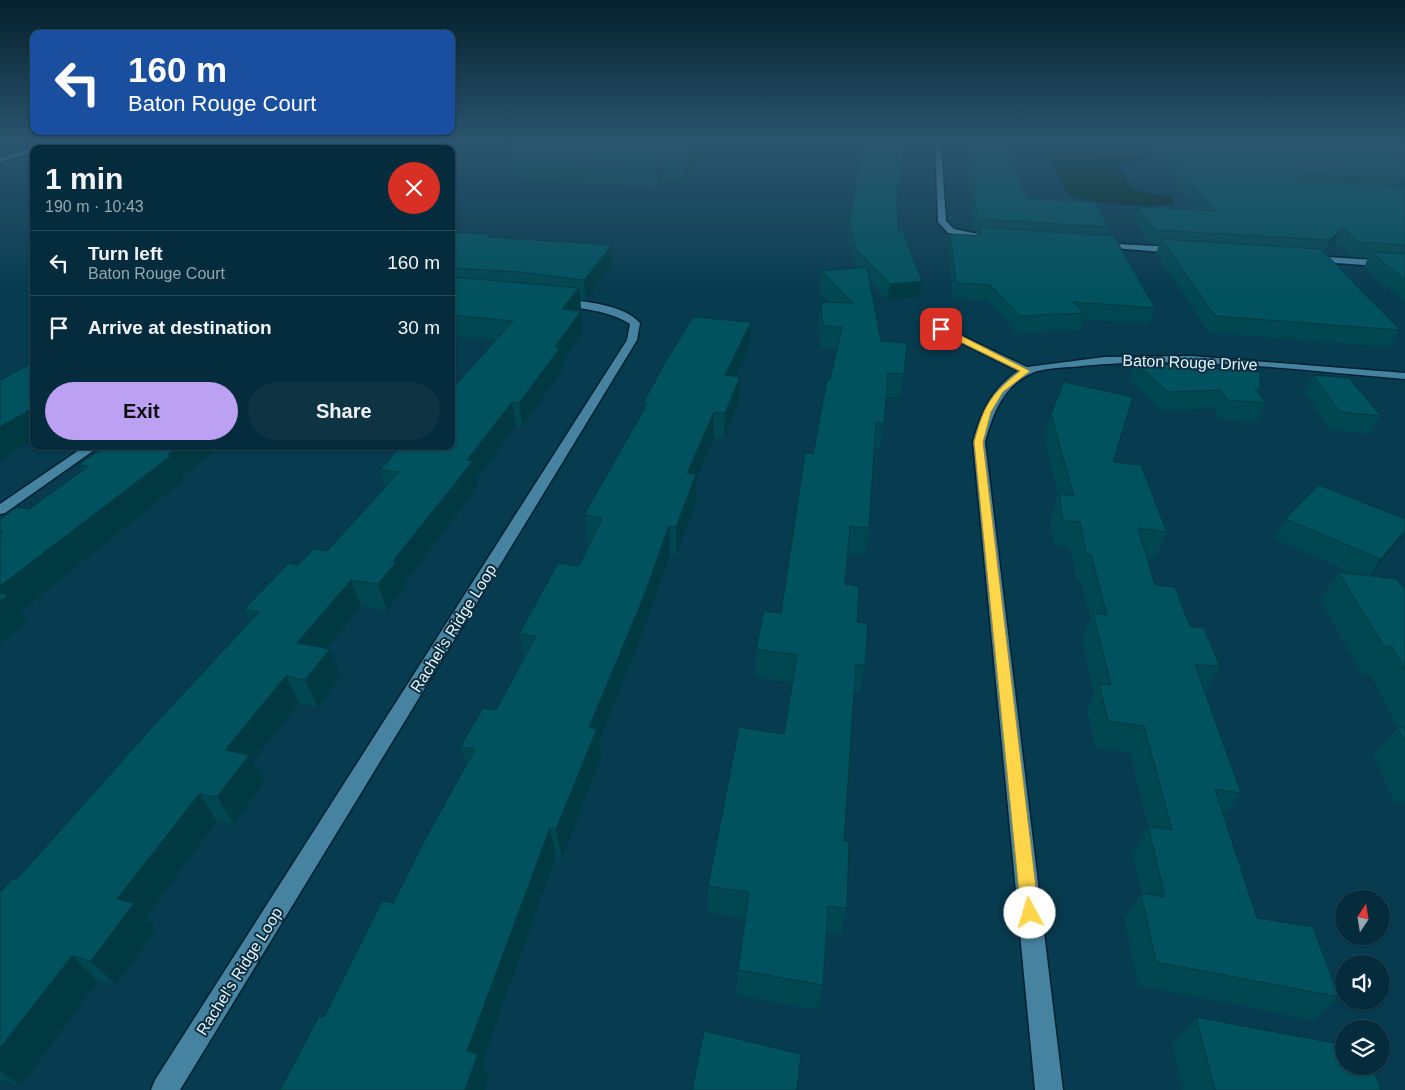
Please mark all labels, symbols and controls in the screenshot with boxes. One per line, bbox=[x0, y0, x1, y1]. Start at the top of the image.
icon: left bbox=[45, 50, 110, 115]
text: 160 m bbox=[128, 50, 227, 89]
text: Baton Rouge Court bbox=[128, 91, 316, 116]
text: 1 min bbox=[45, 162, 123, 195]
button: close bbox=[388, 162, 440, 214]
text: 190 m · 10:43 bbox=[45, 198, 144, 215]
text: Turn left bbox=[88, 243, 163, 264]
icon: left bbox=[45, 249, 73, 277]
text: 160 m bbox=[387, 252, 440, 273]
text: Baton Rouge Court bbox=[88, 265, 225, 282]
pin bbox=[920, 308, 962, 350]
icon: arrive bbox=[45, 314, 73, 342]
icon: arrive bbox=[927, 315, 955, 343]
text: Arrive at destination bbox=[88, 317, 272, 338]
text: 30 m bbox=[398, 317, 440, 338]
street label: Baton Rouge Drive bbox=[1122, 352, 1258, 373]
button: Exit bbox=[45, 382, 238, 440]
button: Share bbox=[248, 382, 440, 440]
street label: Rachel's Ridge Loop bbox=[407, 561, 500, 695]
position arrow bbox=[1003, 886, 1055, 938]
north arrow bbox=[1335, 890, 1390, 945]
map controls bbox=[1335, 890, 1390, 1075]
street label: Rachel's Ridge Loop bbox=[193, 904, 286, 1038]
button: sound bbox=[1335, 955, 1390, 1010]
button: layers bbox=[1335, 1020, 1390, 1075]

